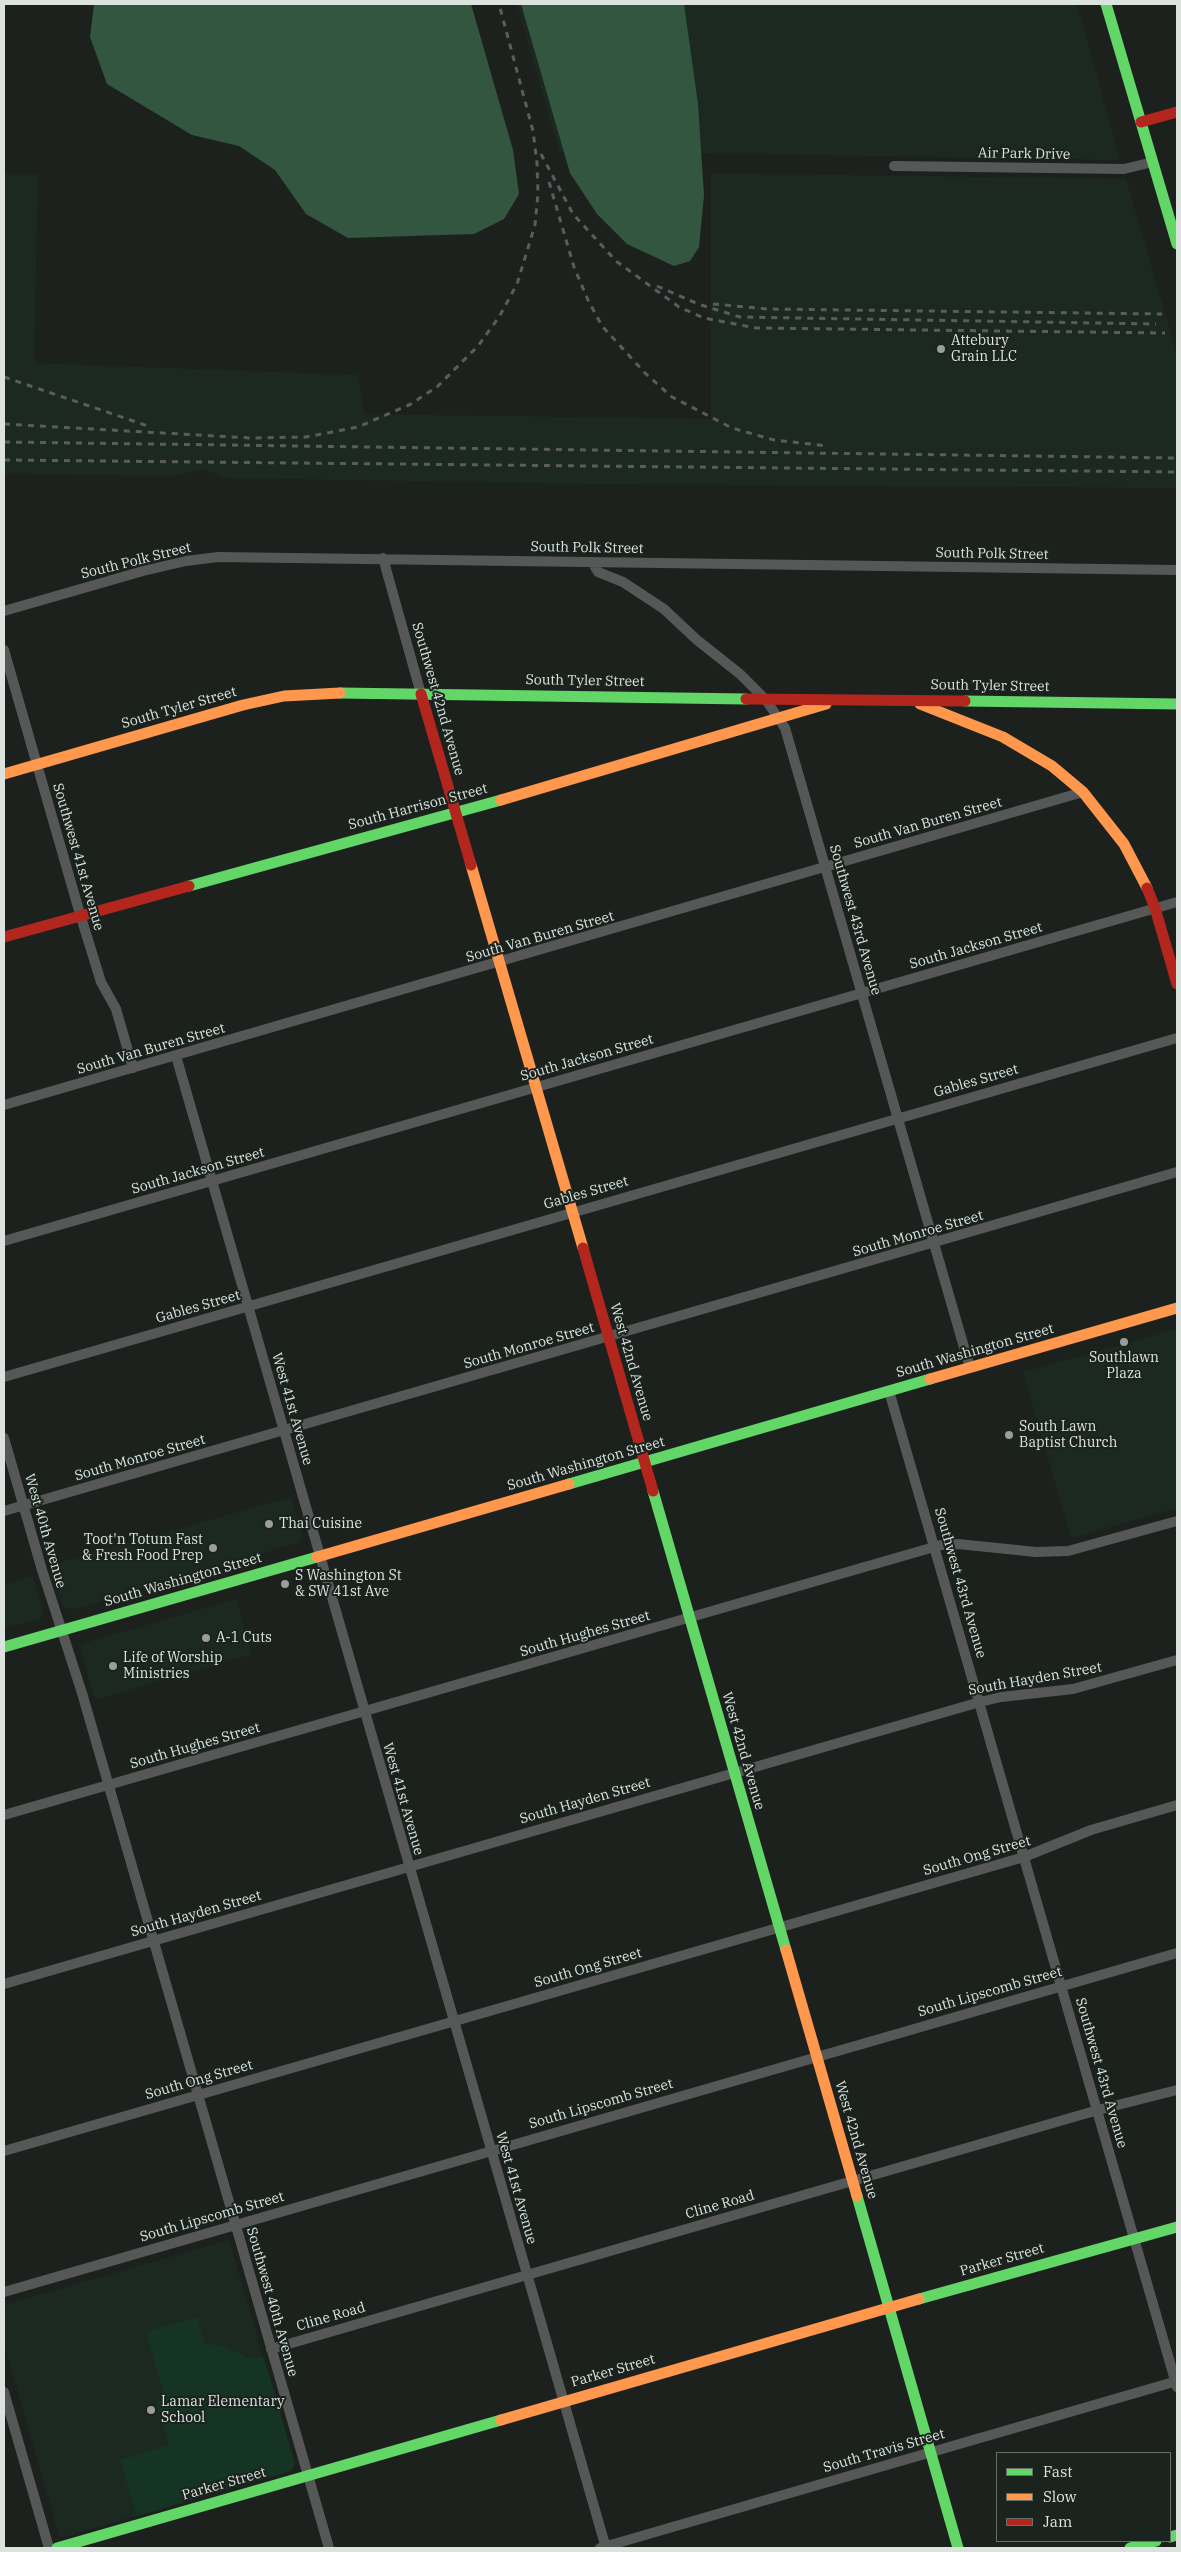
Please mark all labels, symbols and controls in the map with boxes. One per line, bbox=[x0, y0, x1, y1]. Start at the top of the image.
street label: Air Park Drive bbox=[978, 145, 1070, 163]
place label: Attebury Grain LLC bbox=[951, 333, 1017, 366]
marker: Attebury Grain LLC bbox=[935, 343, 947, 355]
street label: South Polk Street bbox=[79, 539, 193, 583]
street label: South Polk Street bbox=[530, 539, 644, 557]
street label: South Polk Street bbox=[935, 545, 1049, 563]
street label: Southwest 42nd Avenue bbox=[408, 621, 468, 777]
street label: South Tyler Street bbox=[525, 672, 645, 690]
street label: South Tyler Street bbox=[930, 677, 1050, 695]
street label: South Tyler Street bbox=[120, 684, 238, 732]
street label: South Harrison Street bbox=[347, 780, 489, 834]
street label: Southwest 41st Avenue bbox=[49, 781, 107, 933]
street label: South Van Buren Street bbox=[852, 794, 1004, 852]
street label: Southwest 43rd Avenue bbox=[825, 843, 885, 997]
street label: South Van Buren Street bbox=[464, 908, 616, 966]
street label: South Jackson Street bbox=[908, 919, 1044, 973]
street label: South Van Buren Street bbox=[75, 1020, 227, 1078]
street label: South Jackson Street bbox=[519, 1031, 655, 1085]
street label: Gables Street bbox=[932, 1061, 1020, 1101]
street label: South Jackson Street bbox=[130, 1144, 266, 1198]
street label: Gables Street bbox=[542, 1173, 630, 1213]
street label: South Monroe Street bbox=[851, 1207, 985, 1261]
street label: Gables Street bbox=[154, 1287, 242, 1327]
street label: West 42nd Avenue bbox=[606, 1301, 656, 1423]
street label: South Monroe Street bbox=[462, 1319, 596, 1373]
street label: South Washington Street bbox=[894, 1320, 1056, 1382]
marker: Southlawn Plaza bbox=[1118, 1336, 1130, 1348]
place label: Southlawn Plaza bbox=[1089, 1350, 1159, 1382]
street label: West 41st Avenue bbox=[268, 1351, 316, 1467]
place label: South Lawn Baptist Church bbox=[1019, 1419, 1118, 1451]
marker: South Lawn Baptist Church bbox=[1003, 1429, 1015, 1441]
street label: South Monroe Street bbox=[73, 1431, 207, 1485]
street label: South Washington Street bbox=[505, 1433, 667, 1495]
street label: West 40th Avenue bbox=[21, 1472, 69, 1590]
street label: Southwest 43rd Avenue bbox=[930, 1506, 990, 1660]
place label: Thai Cuisine bbox=[279, 1516, 362, 1532]
marker: Thai Cuisine bbox=[263, 1518, 275, 1530]
place label: Toot'n Totum Fast & Fresh Food Prep bbox=[82, 1532, 203, 1564]
marker: Toot'n Totum Fast & Fresh Food Prep bbox=[207, 1542, 219, 1554]
street label: South Washington Street bbox=[102, 1549, 264, 1611]
place label: S Washington St & SW 41st Ave bbox=[295, 1568, 402, 1600]
marker: S Washington St & SW 41st Ave bbox=[279, 1578, 291, 1590]
street label: South Hughes Street bbox=[518, 1607, 652, 1661]
place label: A-1 Cuts bbox=[216, 1630, 272, 1646]
marker: A-1 Cuts bbox=[200, 1632, 212, 1644]
place label: Life of Worship Ministries bbox=[123, 1650, 223, 1682]
street label: South Hayden Street bbox=[967, 1659, 1103, 1699]
marker: Life of Worship Ministries bbox=[107, 1660, 119, 1672]
street label: West 42nd Avenue bbox=[718, 1690, 768, 1812]
street label: South Hughes Street bbox=[128, 1719, 262, 1773]
street label: West 41st Avenue bbox=[379, 1741, 427, 1857]
street label: South Hayden Street bbox=[518, 1774, 652, 1828]
street label: South Ong Street bbox=[921, 1833, 1033, 1879]
street label: South Hayden Street bbox=[129, 1887, 263, 1941]
street label: South Ong Street bbox=[532, 1945, 644, 1991]
street label: South Lipscomb Street bbox=[916, 1963, 1064, 2021]
street label: Southwest 43rd Avenue bbox=[1071, 1996, 1131, 2150]
street label: South Ong Street bbox=[143, 2057, 255, 2103]
street label: South Lipscomb Street bbox=[527, 2075, 675, 2133]
street label: West 42nd Avenue bbox=[831, 2079, 881, 2201]
street label: West 41st Avenue bbox=[492, 2130, 540, 2246]
street label: Cline Road bbox=[684, 2187, 756, 2223]
street label: South Lipscomb Street bbox=[138, 2188, 286, 2246]
street label: Southwest 40th Avenue bbox=[243, 2225, 301, 2379]
street label: Parker Street bbox=[958, 2240, 1046, 2280]
street label: Cline Road bbox=[295, 2299, 367, 2335]
street label: Parker Street bbox=[569, 2351, 657, 2391]
place label: Lamar Elementary School bbox=[161, 2394, 285, 2426]
marker: Lamar Elementary School bbox=[145, 2404, 157, 2416]
street label: South Travis Street bbox=[821, 2426, 947, 2476]
legend bbox=[996, 2452, 1171, 2542]
text: Fast bbox=[1043, 2462, 1073, 2481]
street label: Parker Street bbox=[180, 2464, 268, 2504]
text: Slow bbox=[1043, 2487, 1076, 2506]
text: Jam bbox=[1043, 2512, 1072, 2531]

